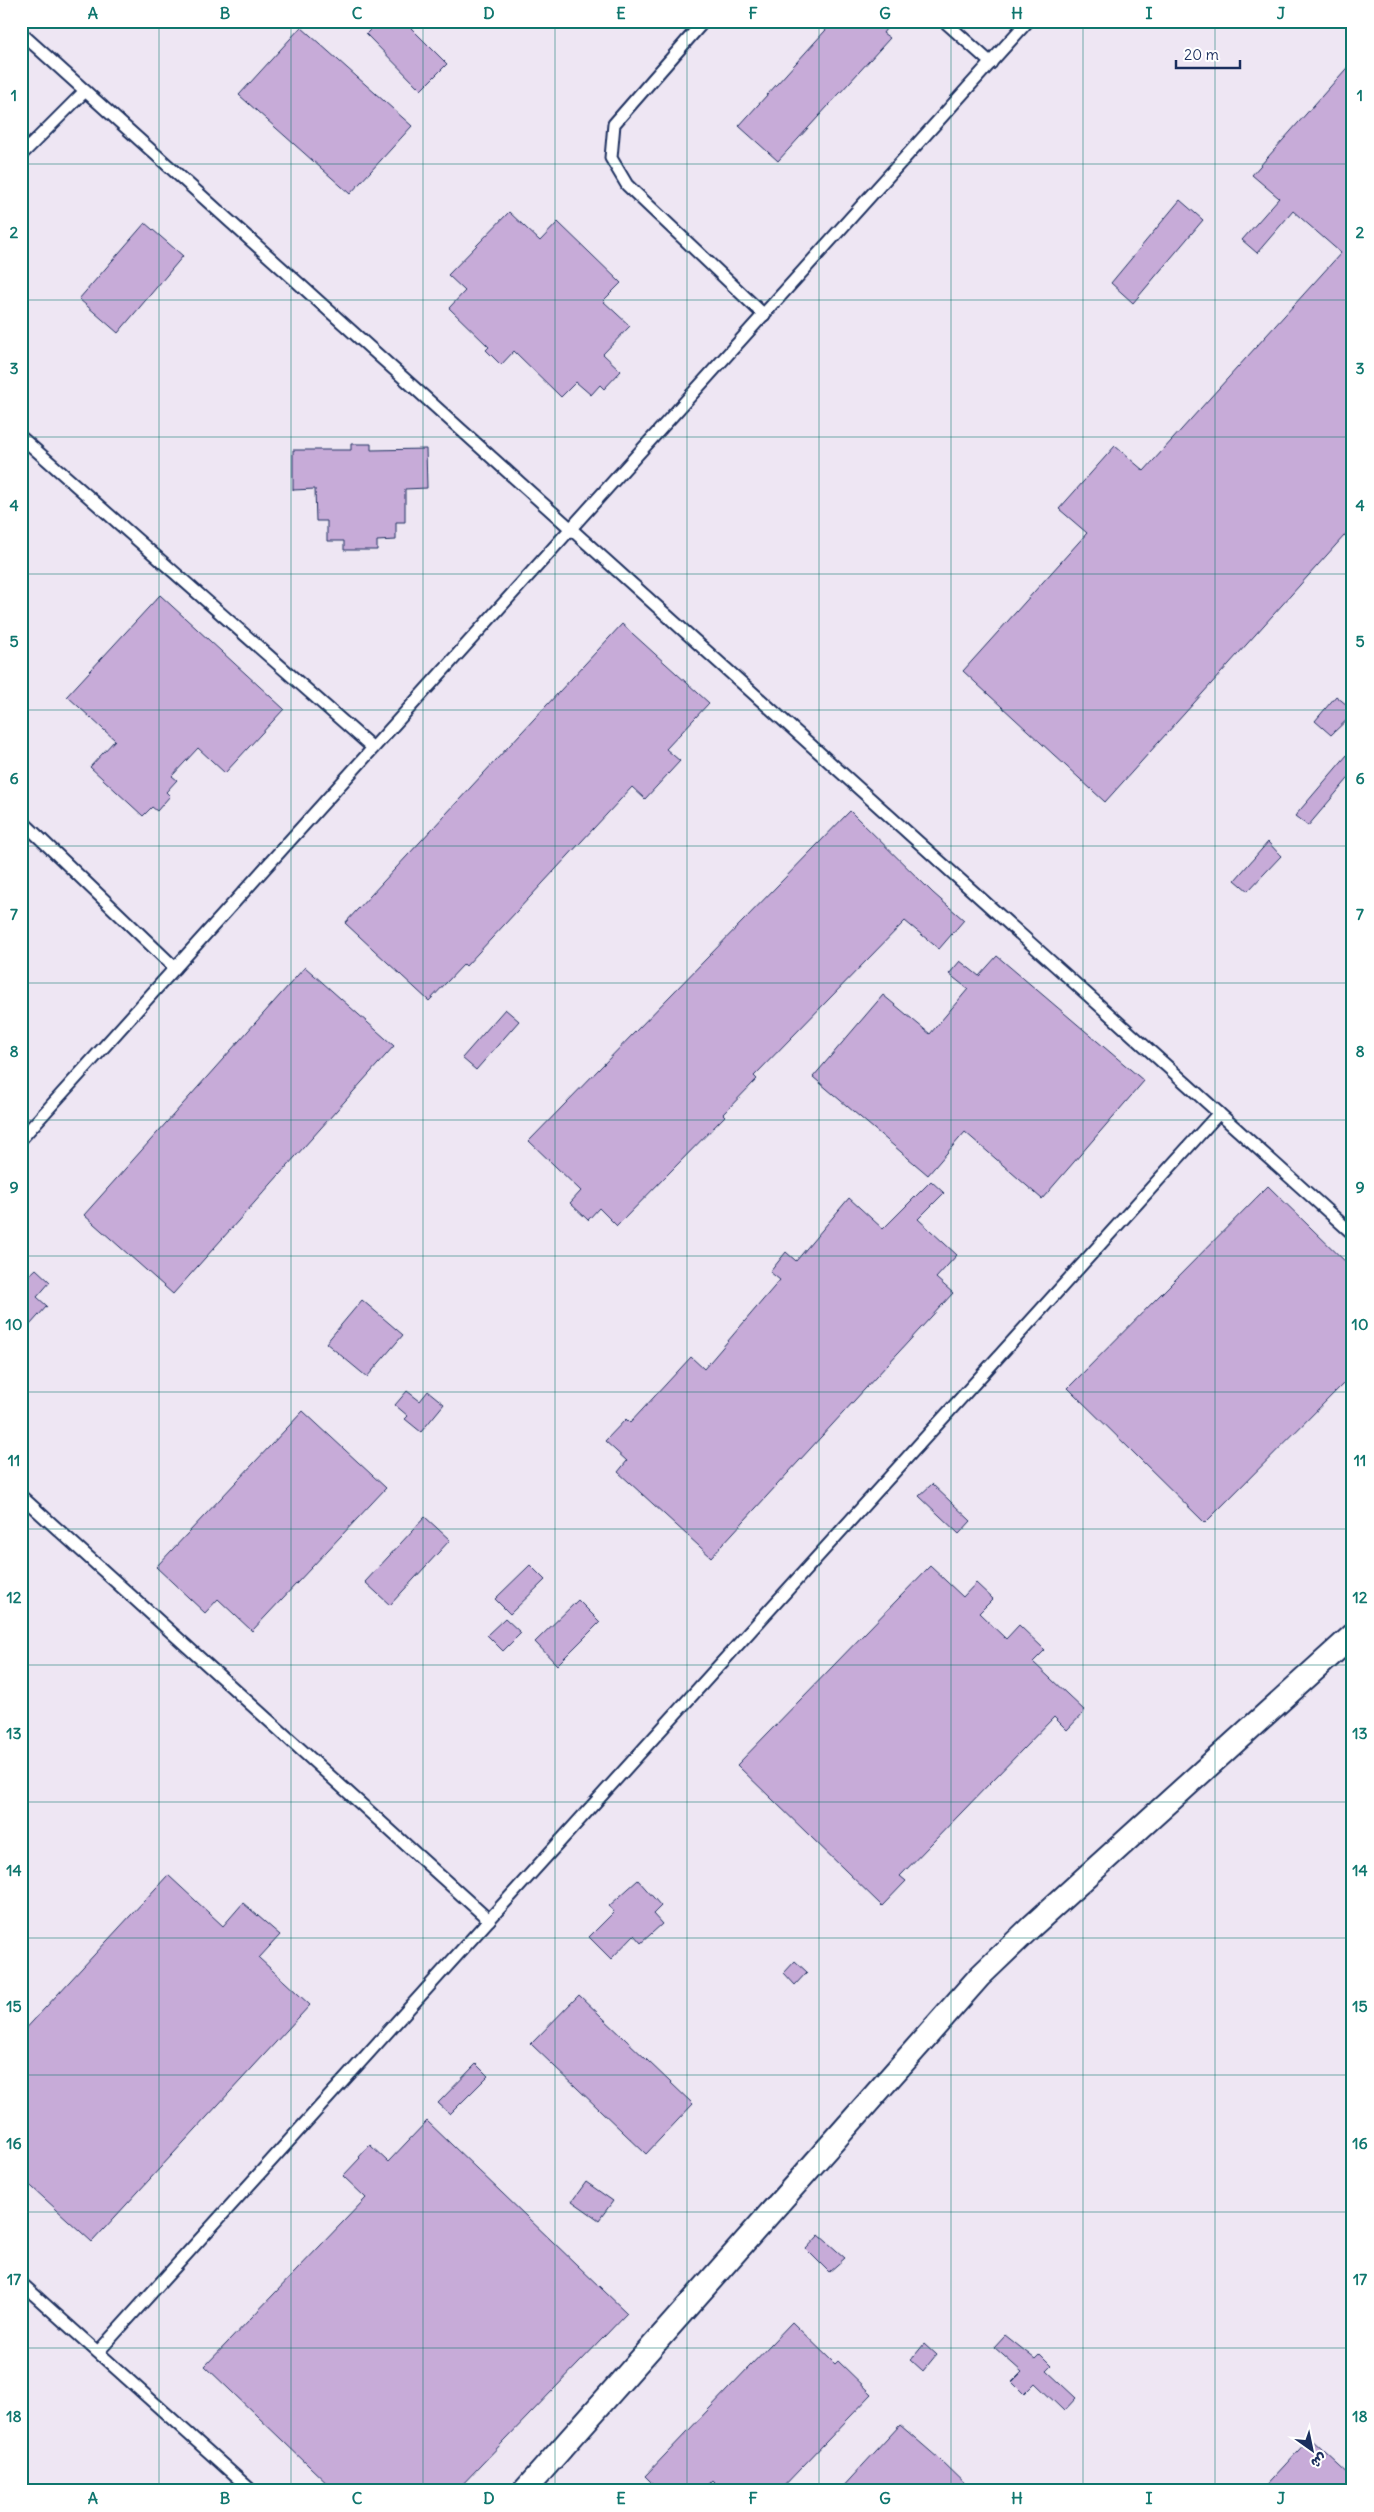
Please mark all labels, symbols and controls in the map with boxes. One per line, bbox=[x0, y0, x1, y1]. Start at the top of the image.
text: A bbox=[88, 3, 98, 23]
text: B bbox=[220, 3, 231, 23]
text: C bbox=[352, 3, 363, 23]
text: D bbox=[483, 3, 495, 23]
text: E bbox=[616, 3, 626, 23]
text: F bbox=[748, 3, 758, 23]
text: G bbox=[879, 3, 891, 23]
text: H bbox=[1011, 3, 1023, 23]
text: I bbox=[1146, 3, 1153, 23]
text: J bbox=[1277, 3, 1286, 23]
scale bar bbox=[1176, 38, 1240, 70]
text: 20 m bbox=[1184, 45, 1219, 64]
text: 1 bbox=[11, 85, 17, 105]
text: 1 bbox=[1357, 85, 1363, 105]
text: 2 bbox=[10, 222, 19, 242]
text: 2 bbox=[1356, 222, 1365, 242]
text: 3 bbox=[9, 358, 19, 378]
text: 3 bbox=[1355, 358, 1365, 378]
text: 4 bbox=[9, 495, 19, 515]
text: 4 bbox=[1355, 495, 1365, 515]
text: 5 bbox=[9, 631, 19, 651]
text: 5 bbox=[1355, 631, 1365, 651]
text: 6 bbox=[9, 768, 19, 788]
text: 6 bbox=[1355, 768, 1365, 788]
text: 7 bbox=[10, 904, 18, 924]
text: 7 bbox=[1356, 904, 1364, 924]
text: 8 bbox=[9, 1041, 19, 1061]
text: 8 bbox=[1355, 1041, 1365, 1061]
text: 9 bbox=[9, 1177, 19, 1197]
text: 9 bbox=[1355, 1177, 1365, 1197]
text: 10 bbox=[6, 1314, 22, 1334]
text: 10 bbox=[1352, 1314, 1368, 1334]
text: 11 bbox=[8, 1450, 20, 1470]
text: 11 bbox=[1354, 1450, 1366, 1470]
text: 12 bbox=[6, 1587, 22, 1607]
text: 12 bbox=[1352, 1587, 1368, 1607]
text: 13 bbox=[6, 1723, 22, 1743]
text: 13 bbox=[1352, 1723, 1368, 1743]
text: 14 bbox=[6, 1860, 22, 1880]
text: 14 bbox=[1352, 1860, 1368, 1880]
text: 15 bbox=[6, 1996, 22, 2016]
text: 15 bbox=[1352, 1996, 1368, 2016]
text: 16 bbox=[6, 2133, 22, 2153]
text: 16 bbox=[1352, 2133, 1368, 2153]
text: 17 bbox=[7, 2269, 21, 2289]
text: 17 bbox=[1353, 2269, 1367, 2289]
text: 18 bbox=[6, 2406, 22, 2426]
text: 18 bbox=[1352, 2406, 1368, 2426]
north arrow bbox=[1286, 2424, 1336, 2474]
text: ش bbox=[1308, 2449, 1330, 2473]
text: A bbox=[88, 2488, 98, 2508]
text: B bbox=[220, 2488, 231, 2508]
text: C bbox=[352, 2488, 363, 2508]
text: D bbox=[483, 2488, 495, 2508]
text: E bbox=[616, 2488, 626, 2508]
text: F bbox=[748, 2488, 758, 2508]
text: G bbox=[879, 2488, 891, 2508]
text: H bbox=[1011, 2488, 1023, 2508]
text: I bbox=[1146, 2488, 1153, 2508]
text: J bbox=[1277, 2488, 1286, 2508]

